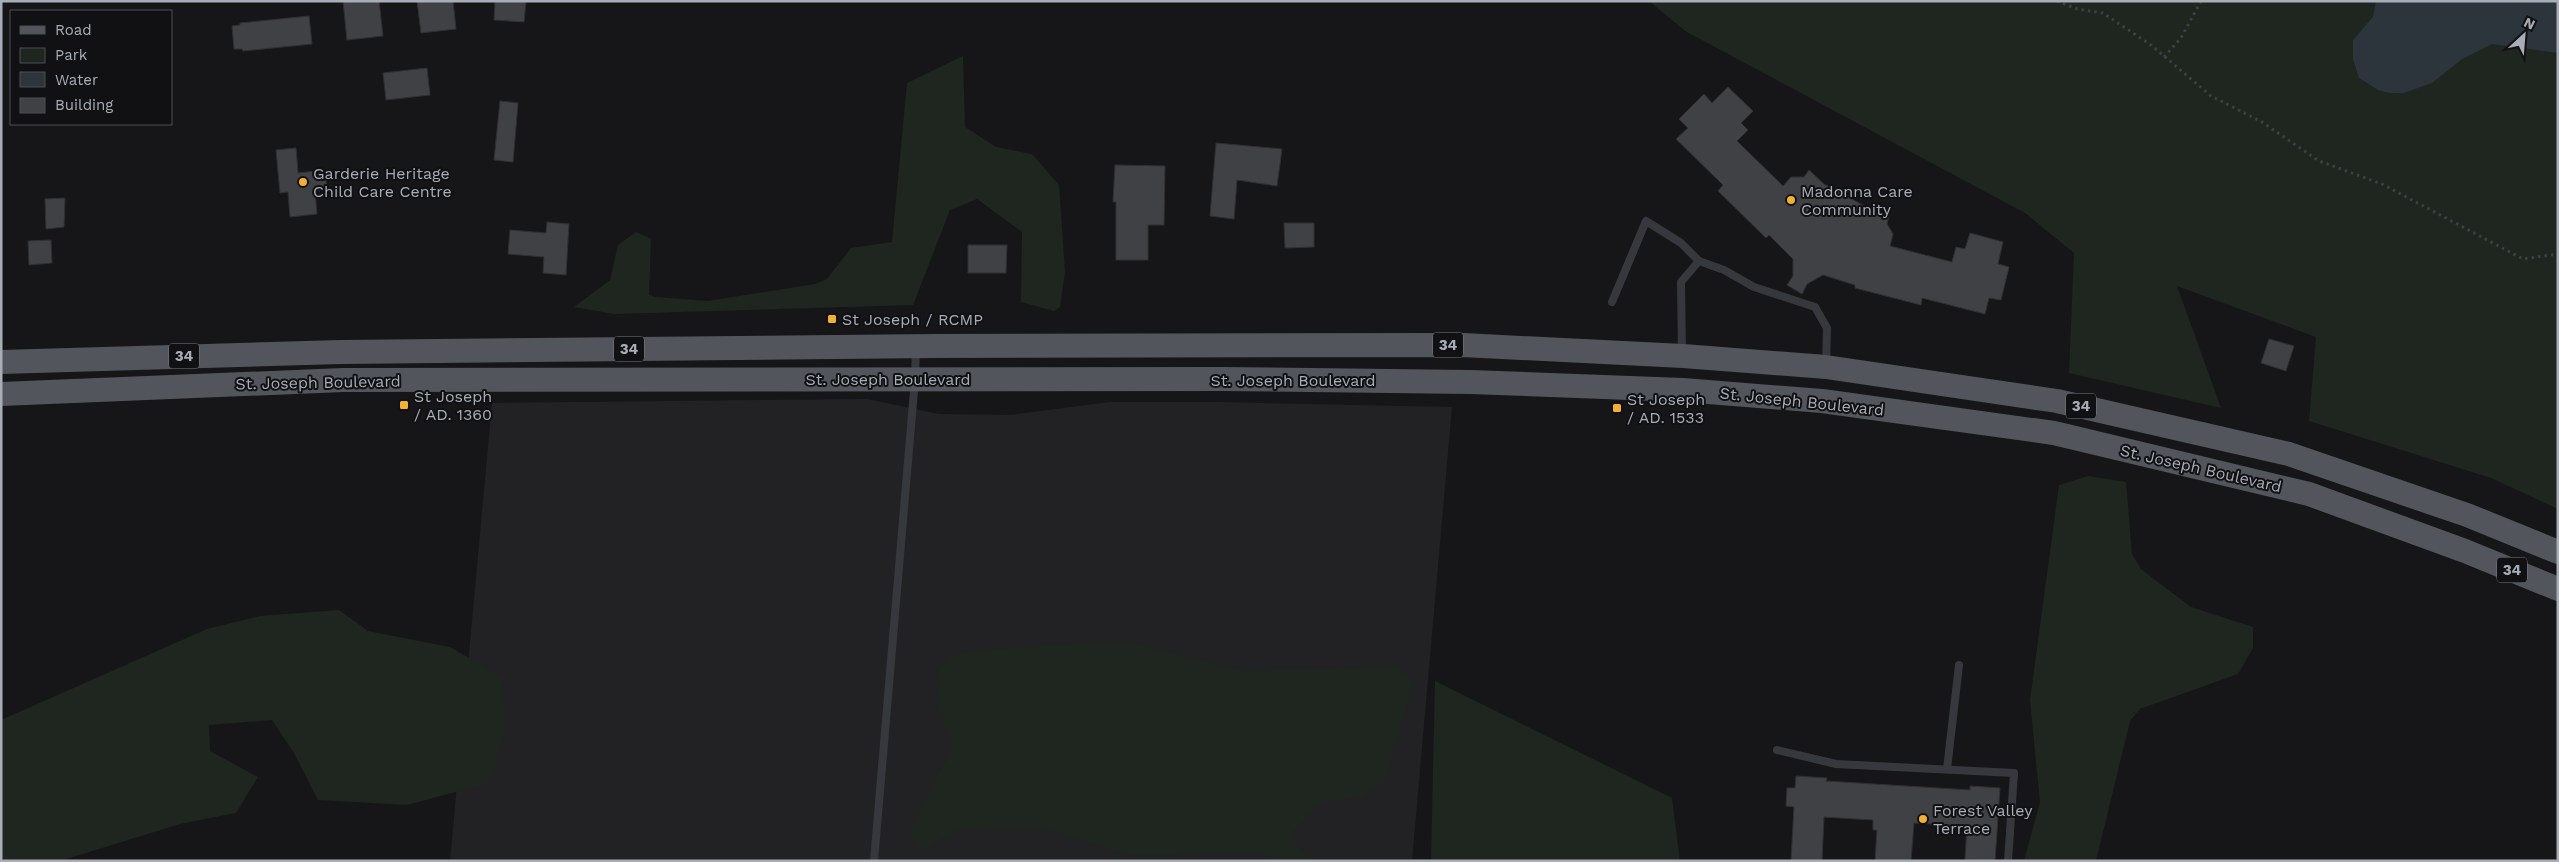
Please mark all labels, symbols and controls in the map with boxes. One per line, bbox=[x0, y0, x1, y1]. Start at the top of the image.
legend bbox=[10, 10, 172, 125]
north arrow bbox=[2499, 10, 2549, 60]
text: N bbox=[2522, 14, 2538, 33]
text: Road bbox=[55, 21, 92, 39]
text: Park bbox=[55, 46, 88, 64]
text: Water bbox=[55, 71, 98, 89]
text: Building bbox=[55, 96, 113, 114]
place label: Garderie Heritage Child Care Centre bbox=[313, 164, 452, 201]
marker: Garderie Heritage Child Care Centre bbox=[297, 176, 309, 188]
place label: Madonna Care Community bbox=[1801, 182, 1913, 219]
marker: Madonna Care Community bbox=[1785, 194, 1797, 206]
place label: St Joseph / RCMP bbox=[842, 310, 983, 329]
marker: St Joseph / RCMP bbox=[826, 313, 838, 325]
road number: 34 bbox=[1433, 332, 1463, 358]
road number: 34 bbox=[614, 336, 644, 362]
road number: 34 bbox=[169, 344, 199, 368]
street label: St. Joseph Boulevard bbox=[805, 370, 971, 389]
street label: St. Joseph Boulevard bbox=[1210, 371, 1376, 390]
street label: St. Joseph Boulevard bbox=[235, 372, 401, 393]
street label: St. Joseph Boulevard bbox=[1719, 383, 1885, 420]
place label: St Joseph / AD. 1360 bbox=[414, 387, 492, 424]
place label: St Joseph / AD. 1533 bbox=[1627, 390, 1705, 427]
road number: 34 bbox=[2066, 394, 2096, 418]
marker: St Joseph / AD. 1360 bbox=[398, 399, 410, 411]
marker: St Joseph / AD. 1533 bbox=[1611, 402, 1623, 414]
street label: St. Joseph Boulevard bbox=[2118, 441, 2283, 496]
road number: 34 bbox=[2497, 558, 2527, 582]
place label: Forest Valley Terrace bbox=[1933, 801, 2033, 838]
marker: Forest Valley Terrace bbox=[1917, 813, 1929, 825]

